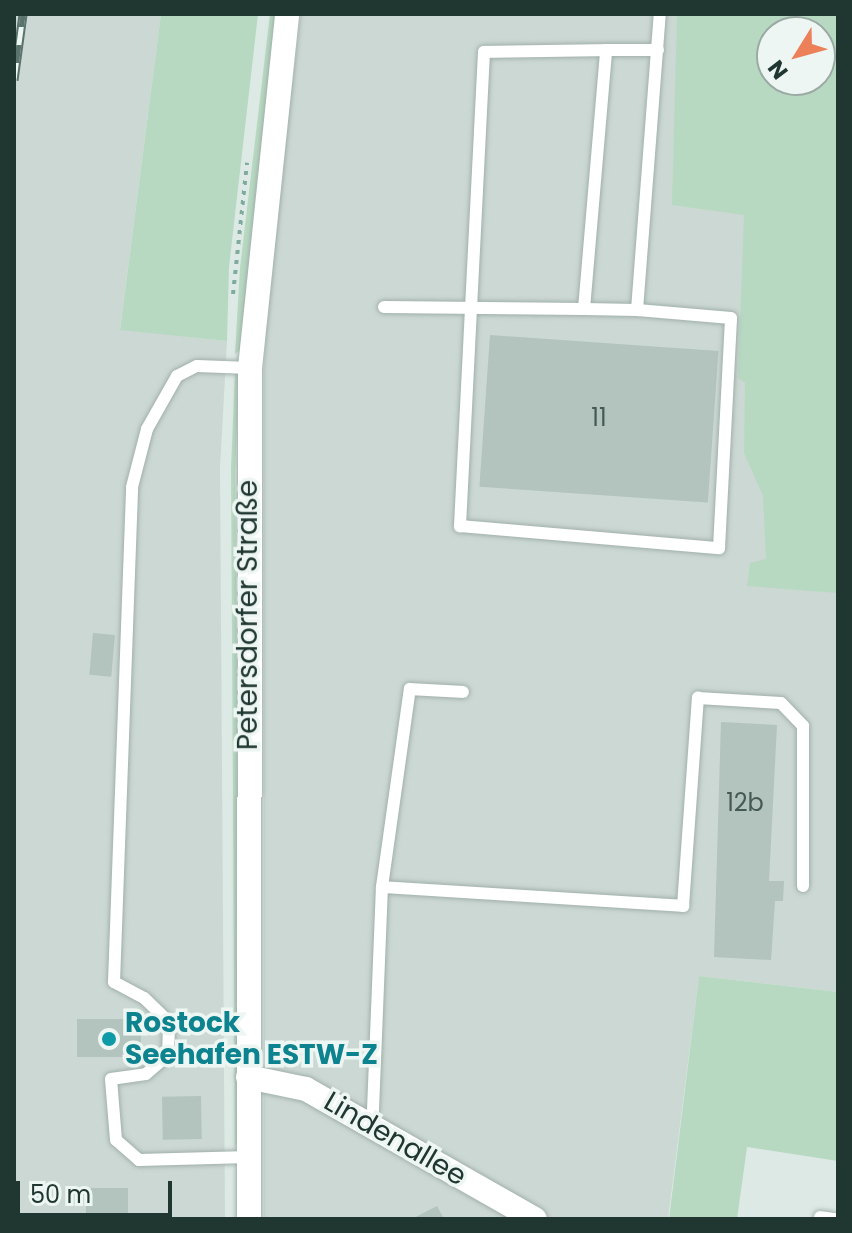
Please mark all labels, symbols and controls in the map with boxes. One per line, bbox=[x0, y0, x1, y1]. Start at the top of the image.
north arrow bbox=[756, 16, 836, 96]
text: N bbox=[761, 54, 795, 85]
house number: 11 bbox=[591, 404, 607, 432]
street label: Petersdorfer Straße bbox=[231, 480, 265, 750]
house number: 12b bbox=[726, 789, 764, 817]
place label: Rostock Seehafen ESTW-Z bbox=[125, 1006, 378, 1072]
marker: Rostock Seehafen ESTW-Z bbox=[100, 1030, 118, 1048]
street label: Lindenallee bbox=[318, 1085, 472, 1193]
scale bar bbox=[20, 1165, 176, 1215]
text: 50 m bbox=[30, 1178, 91, 1211]

